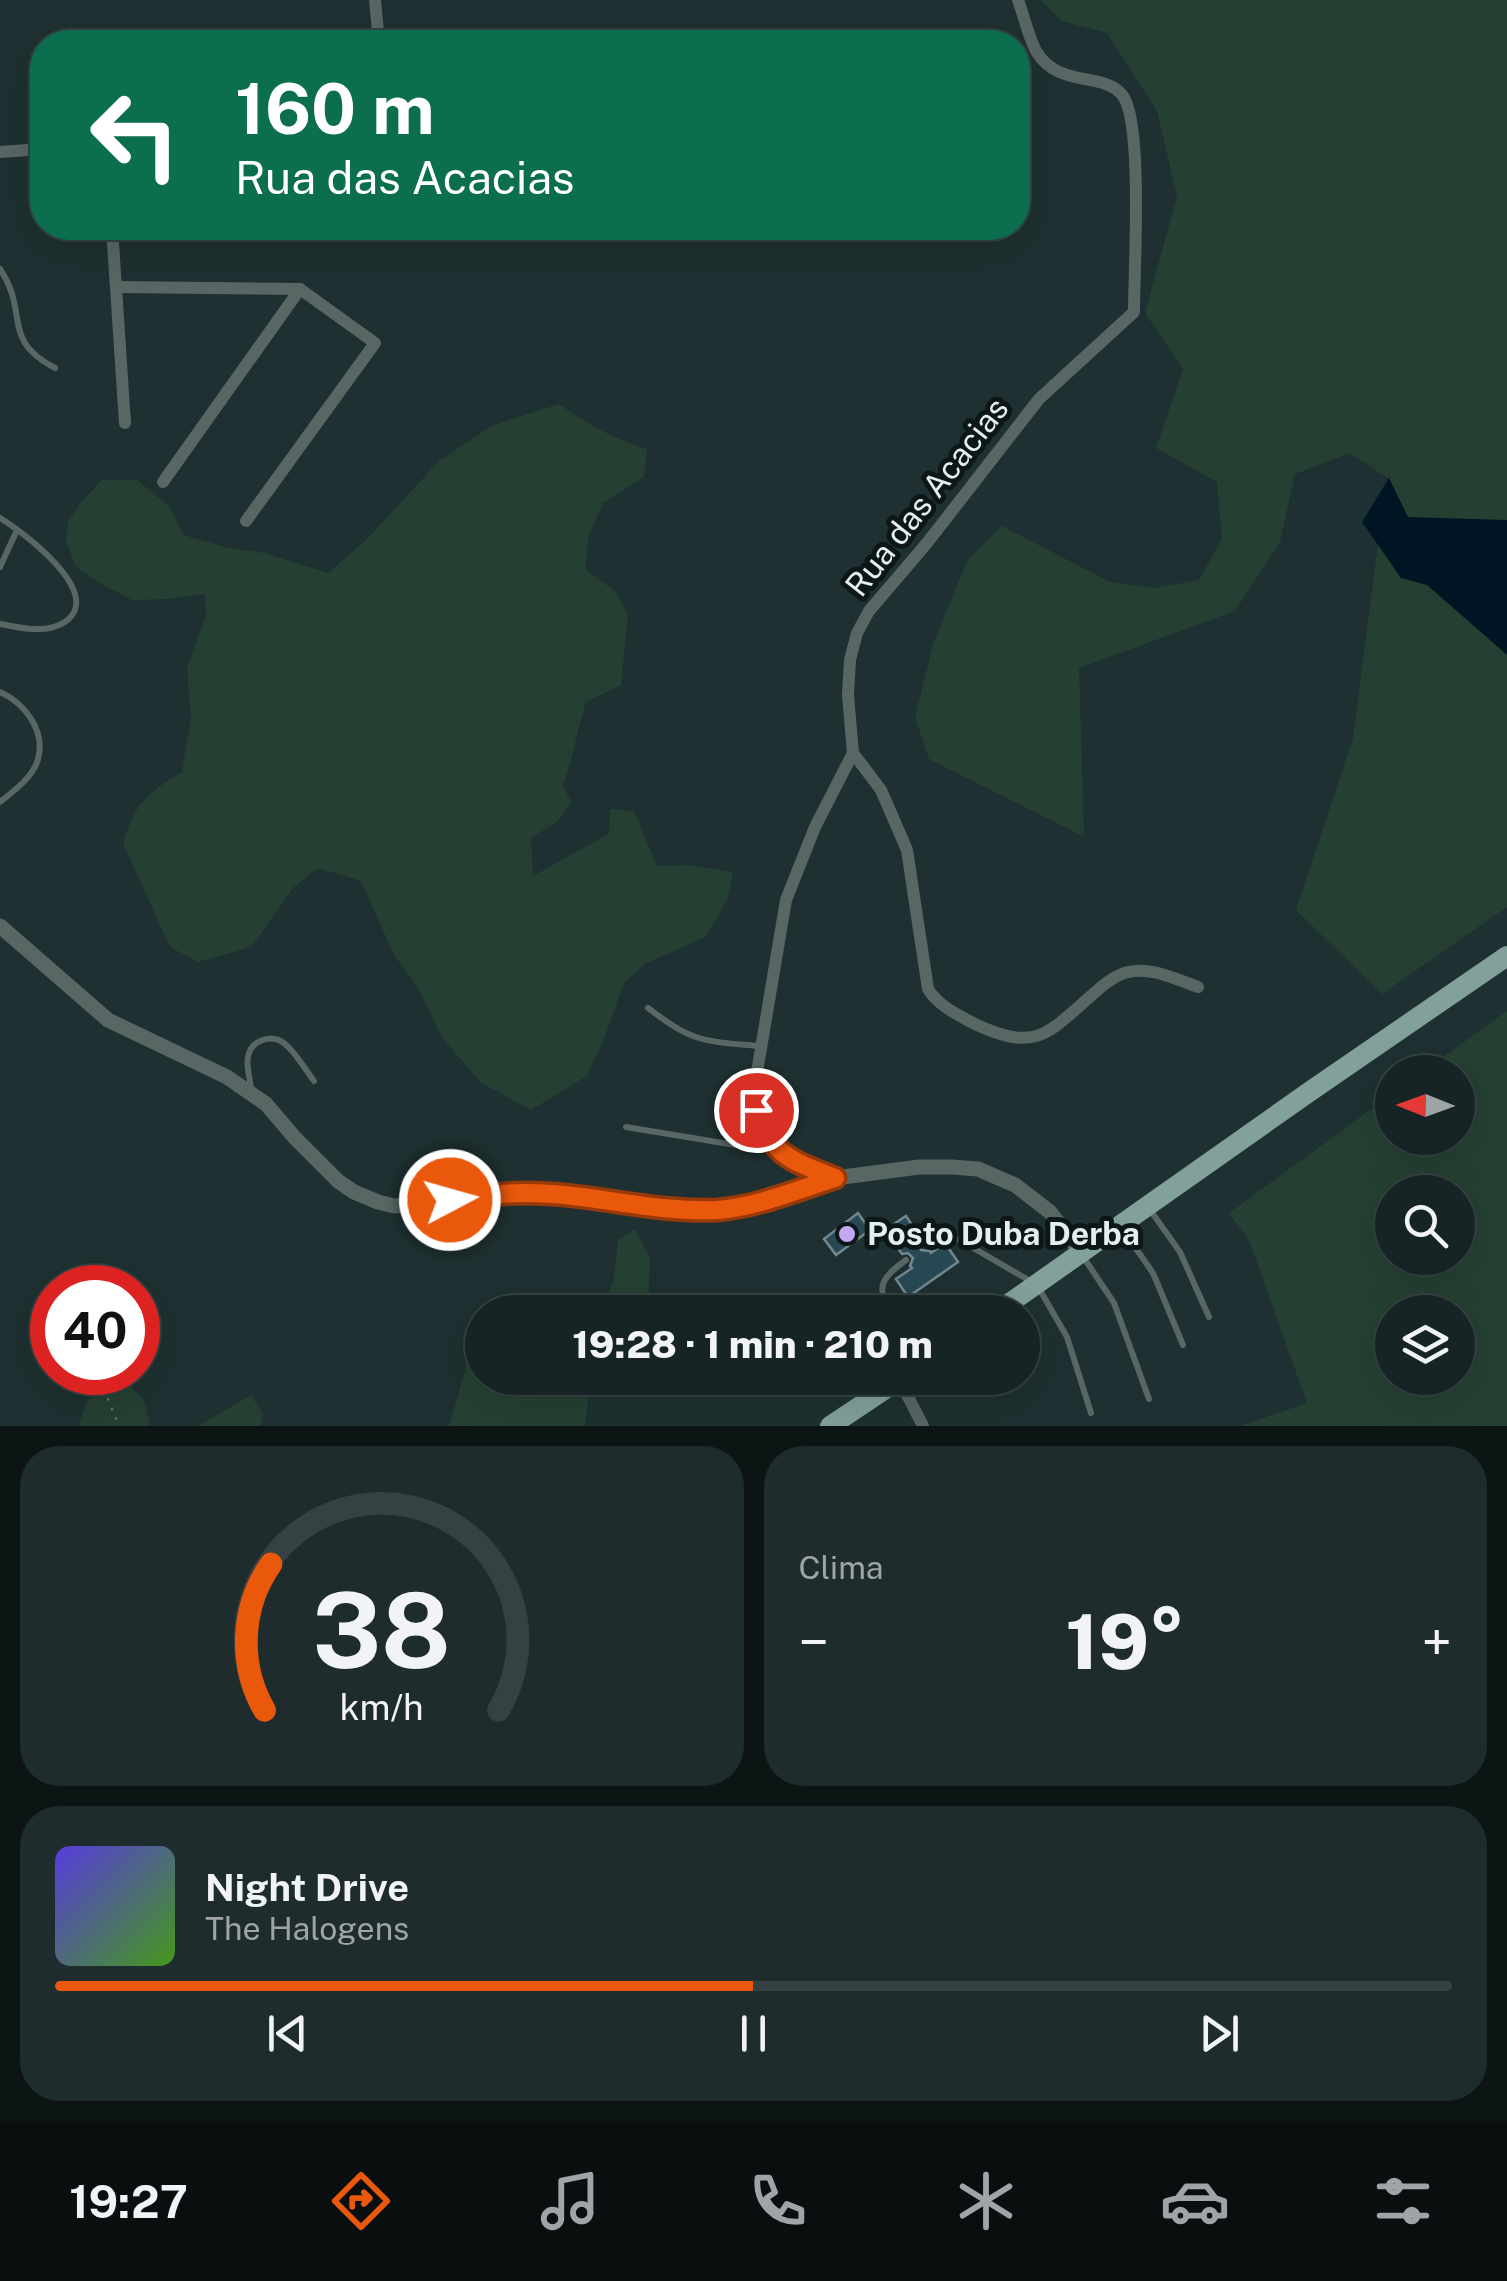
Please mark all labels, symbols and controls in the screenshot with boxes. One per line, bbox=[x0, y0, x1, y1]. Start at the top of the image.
text: 160 m bbox=[235, 67, 435, 150]
icon: left bbox=[70, 70, 200, 200]
text: Rua das Acacias bbox=[235, 151, 575, 204]
street label: Rua das Acacias bbox=[838, 390, 1016, 603]
north arrow bbox=[1375, 1055, 1475, 1155]
map controls bbox=[1375, 1055, 1475, 1395]
pin bbox=[714, 1068, 799, 1153]
icon: arrive bbox=[729, 1083, 784, 1138]
position arrow bbox=[398, 1148, 502, 1252]
button: search bbox=[1375, 1175, 1475, 1275]
place label: Posto Duba Derba bbox=[867, 1215, 1140, 1252]
marker: Posto Duba Derba bbox=[836, 1223, 858, 1245]
speed limit sign: 40 bbox=[30, 1265, 160, 1395]
button: layers bbox=[1375, 1295, 1475, 1395]
text: 19:28 · 1 min · 210 m bbox=[572, 1322, 933, 1367]
text: Clima bbox=[799, 1549, 884, 1586]
text: 38 bbox=[312, 1569, 451, 1691]
text: 19° bbox=[1066, 1598, 1185, 1686]
text: − bbox=[799, 1610, 829, 1674]
text: + bbox=[1422, 1610, 1452, 1674]
text: km/h bbox=[340, 1686, 424, 1728]
text: Night Drive bbox=[205, 1865, 409, 1910]
text: The Halogens bbox=[205, 1910, 409, 1947]
icon: previous bbox=[260, 2006, 315, 2061]
icon: pause bbox=[726, 2006, 781, 2061]
icon: next bbox=[1192, 2006, 1247, 2061]
icon: directions bbox=[326, 2166, 396, 2236]
icon: music bbox=[535, 2166, 605, 2236]
icon: phone bbox=[743, 2166, 813, 2236]
icon: climate bbox=[951, 2166, 1021, 2236]
icon: car bbox=[1160, 2166, 1230, 2236]
icon: filters bbox=[1368, 2166, 1438, 2236]
text: 19:27 bbox=[69, 2175, 188, 2228]

